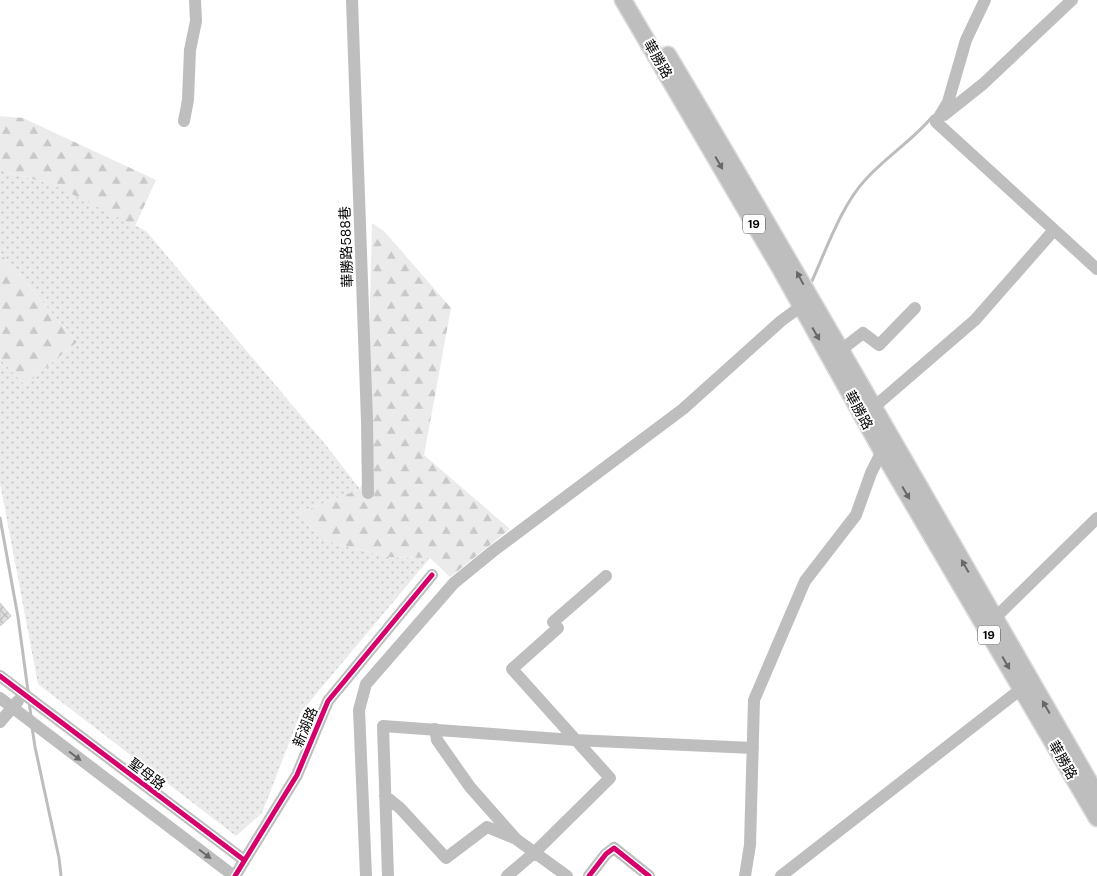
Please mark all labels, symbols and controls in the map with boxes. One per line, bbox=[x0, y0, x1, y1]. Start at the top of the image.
street label: 華勝路 bbox=[640, 36, 676, 82]
one-way arrow bbox=[714, 156, 723, 170]
street label: 華勝路588巷 bbox=[336, 206, 356, 288]
road number: 19 bbox=[743, 214, 765, 233]
one-way arrow bbox=[796, 271, 804, 286]
one-way arrow bbox=[812, 328, 821, 341]
street label: 華勝路 bbox=[841, 387, 877, 433]
one-way arrow bbox=[902, 486, 911, 500]
one-way arrow bbox=[960, 560, 969, 573]
road number: 19 bbox=[978, 626, 1000, 644]
one-way arrow bbox=[1002, 657, 1011, 670]
one-way arrow bbox=[1042, 700, 1051, 714]
street label: 新湖路 bbox=[289, 704, 321, 750]
street label: 華勝路 bbox=[1045, 737, 1081, 783]
one-way arrow bbox=[68, 750, 81, 761]
street label: 聖母路 bbox=[125, 754, 169, 794]
one-way arrow bbox=[198, 848, 211, 859]

